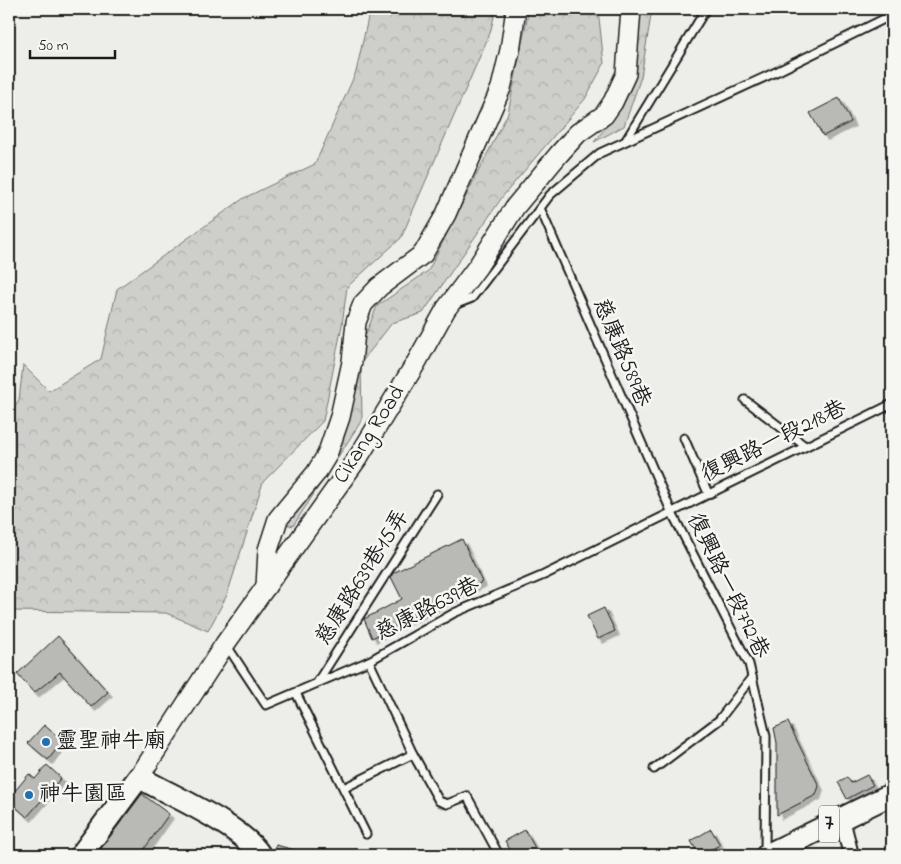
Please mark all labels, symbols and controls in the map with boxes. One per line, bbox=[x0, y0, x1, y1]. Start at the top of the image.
scale bar bbox=[30, 28, 115, 60]
text: 50 m bbox=[38, 35, 69, 57]
street label: 慈康路589巷 bbox=[584, 294, 658, 412]
street label: Cikang Road bbox=[326, 379, 415, 491]
street label: 復興路一段218巷 bbox=[696, 393, 852, 491]
street label: 慈康路639巷15弄 bbox=[308, 504, 418, 652]
street label: 復興路一段792巷 bbox=[678, 508, 776, 664]
street label: 慈康路639巷 bbox=[370, 570, 486, 650]
place label: 靈聖神牛廟 bbox=[56, 726, 166, 758]
marker: 靈聖神牛廟 bbox=[40, 736, 52, 748]
place label: 神牛園區 bbox=[39, 779, 127, 811]
marker: 神牛園區 bbox=[23, 789, 35, 801]
road number: 7 bbox=[819, 806, 839, 842]

